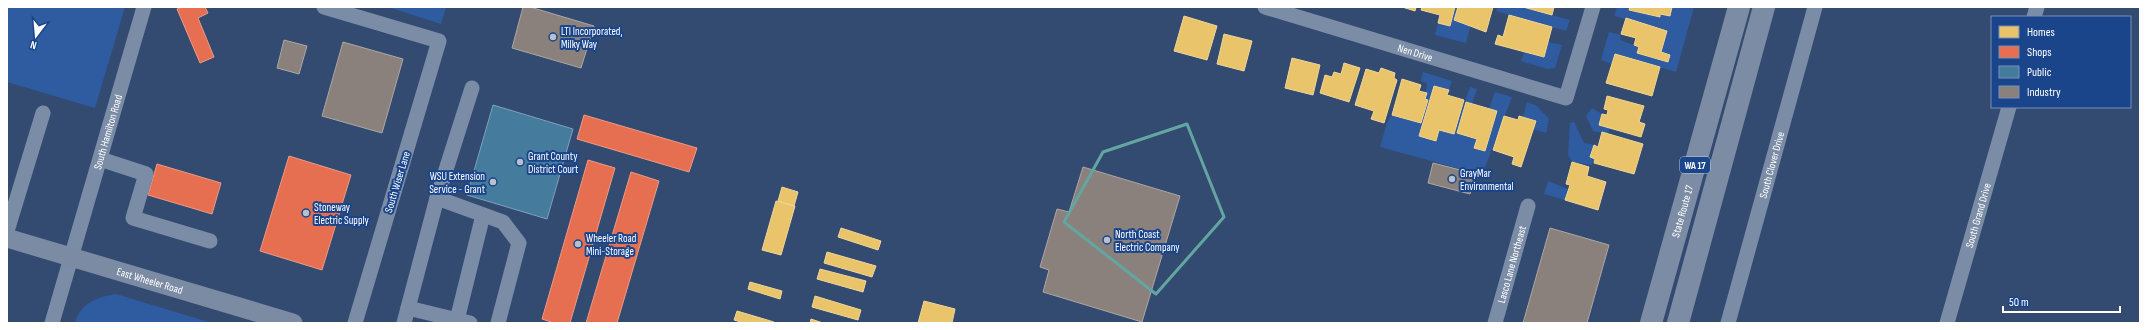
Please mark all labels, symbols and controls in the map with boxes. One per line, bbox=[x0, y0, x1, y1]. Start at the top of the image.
north arrow bbox=[16, 16, 56, 56]
legend bbox=[1991, 16, 2131, 108]
place label: LTI Incorporated, Milky Way bbox=[561, 25, 623, 51]
text: Homes bbox=[2027, 25, 2055, 40]
marker: LTI Incorporated, Milky Way bbox=[548, 32, 558, 42]
text: N bbox=[29, 38, 38, 52]
street label: Nen Drive bbox=[1396, 42, 1434, 64]
text: Shops bbox=[2027, 45, 2052, 60]
text: Public bbox=[2027, 65, 2052, 80]
text: Industry bbox=[2027, 85, 2061, 100]
street label: South Hamilton Road bbox=[91, 93, 125, 171]
street label: South Clover Drive bbox=[1757, 130, 1787, 200]
street label: South Wiser Lane bbox=[382, 150, 413, 214]
place label: Grant County District Court bbox=[528, 150, 579, 176]
marker: Grant County District Court bbox=[515, 157, 525, 167]
road number: WA 17 bbox=[1680, 157, 1710, 173]
place label: GrayMar Environmental bbox=[1460, 167, 1514, 193]
place label: WSU Extension Service - Grant bbox=[429, 170, 486, 196]
marker: GrayMar Environmental bbox=[1447, 174, 1457, 184]
marker: WSU Extension Service - Grant bbox=[488, 177, 498, 187]
street label: South Grand Drive bbox=[1963, 182, 1994, 249]
street label: State Route 17 bbox=[1669, 183, 1696, 239]
place label: Stoneway Electric Supply bbox=[314, 201, 370, 227]
marker: Stoneway Electric Supply bbox=[301, 208, 311, 218]
street label: Lasco Lane Northeast bbox=[1495, 224, 1529, 305]
place label: North Coast Electric Company bbox=[1115, 228, 1180, 254]
place label: Wheeler Road Mini-Storage bbox=[586, 232, 637, 258]
marker: North Coast Electric Company bbox=[1102, 235, 1112, 245]
marker: Wheeler Road Mini-Storage bbox=[573, 239, 583, 249]
street label: East Wheeler Road bbox=[115, 265, 185, 297]
scale bar bbox=[2003, 288, 2120, 314]
text: 50 m bbox=[2009, 295, 2029, 310]

